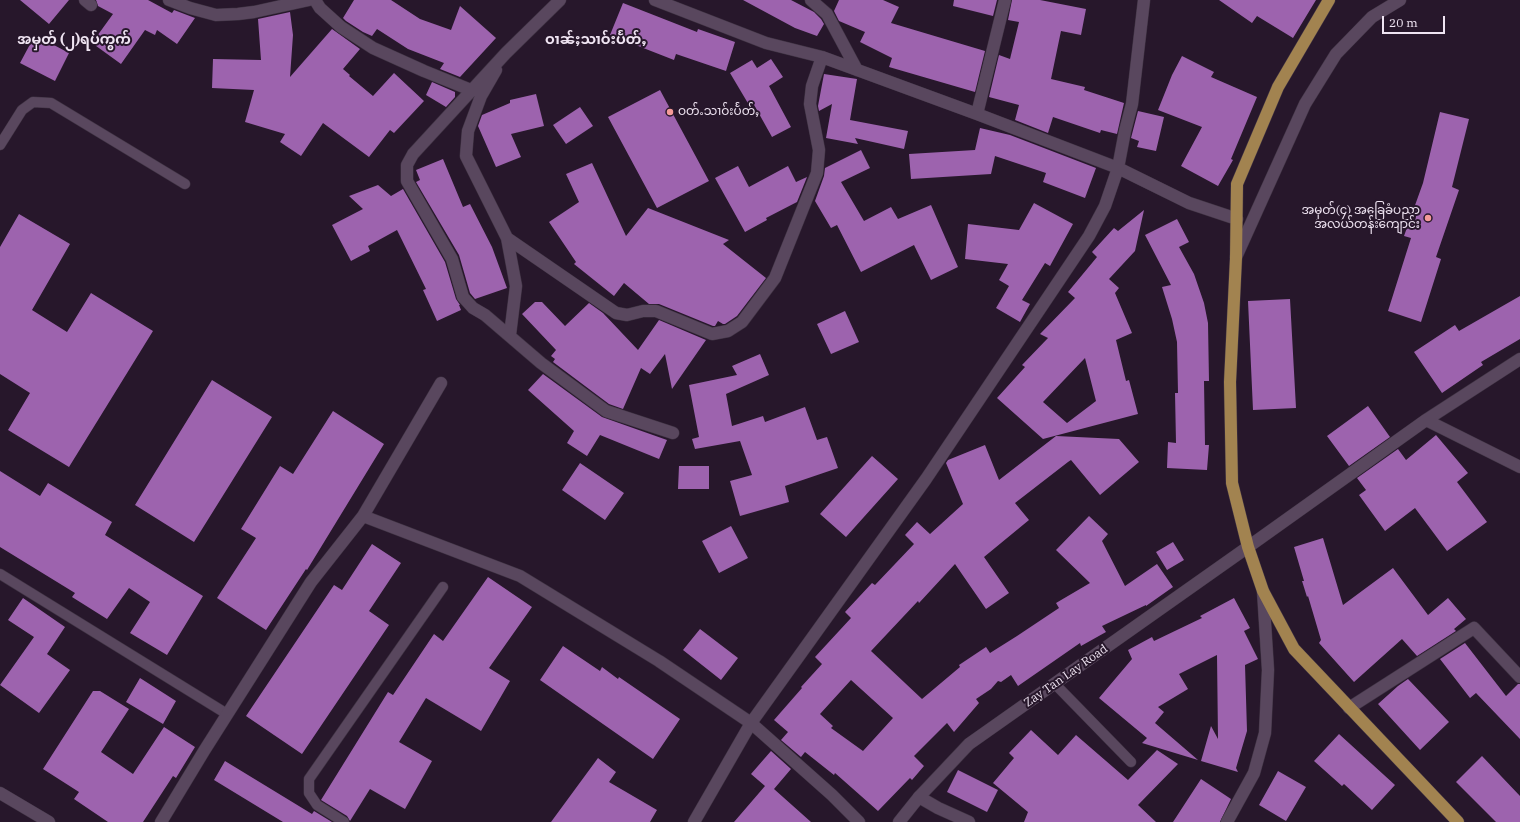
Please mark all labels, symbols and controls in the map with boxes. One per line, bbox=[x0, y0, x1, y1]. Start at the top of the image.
scale bar bbox=[1384, 8, 1447, 34]
text: 20 m bbox=[1389, 15, 1418, 30]
district label: အမှတ် (၂)ရပ်ကွက် bbox=[17, 32, 131, 48]
district label: ဝၢၼ်ႈသၢဝ်းပႅတ်ႇ bbox=[545, 32, 647, 48]
place label: ဝတ်ႉသၢဝ်းပႅတ်ႇ bbox=[678, 105, 759, 119]
marker: ဝတ်ႉသၢဝ်းပႅတ်ႇ bbox=[665, 107, 675, 117]
place label: အမှတ်(၄) အခြေခံပညာ အလယ်တန်းကျောင်း bbox=[1301, 204, 1420, 232]
marker: အမှတ်(၄) အခြေခံပညာ အလယ်တန်းကျောင်း bbox=[1423, 213, 1433, 223]
street label: Zay Tan Lay Road bbox=[1021, 642, 1111, 710]

